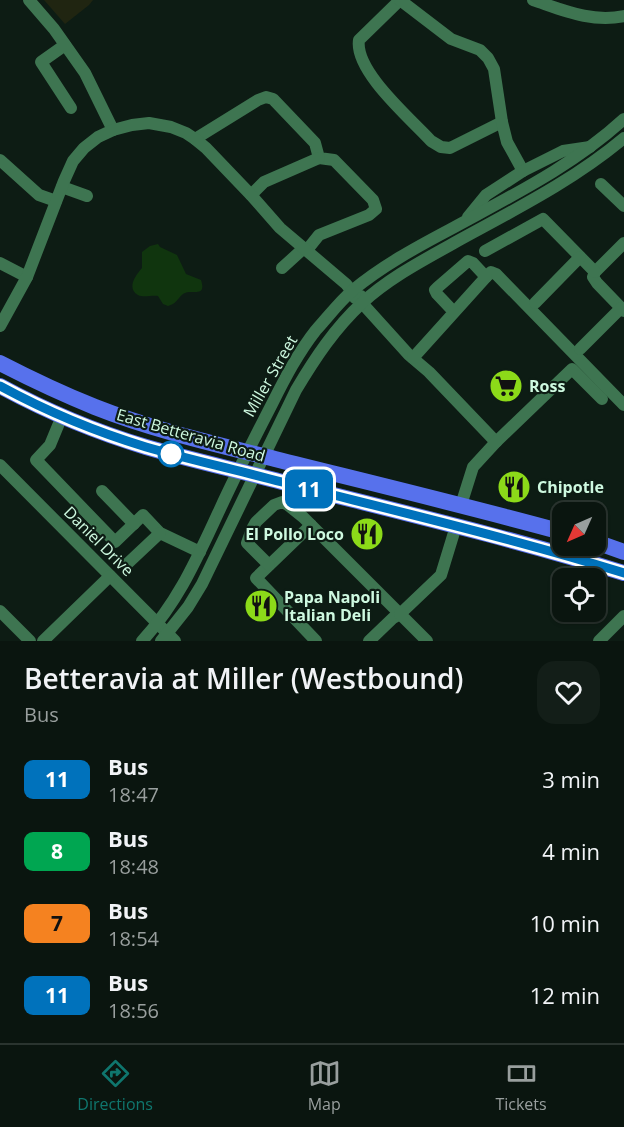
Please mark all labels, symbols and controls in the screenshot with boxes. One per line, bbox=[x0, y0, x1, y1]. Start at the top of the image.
street label: Miller Street bbox=[238, 331, 302, 421]
supermarket icon: Ross bbox=[488, 368, 524, 404]
place label: Ross bbox=[529, 375, 565, 397]
street label: East Betteravia Road bbox=[114, 403, 268, 467]
unlabelled marker bbox=[158, 441, 184, 467]
restaurant icon: Chipotle bbox=[496, 469, 532, 505]
line badge: 11 bbox=[282, 470, 336, 508]
text: 11 bbox=[297, 475, 321, 503]
place label: Chipotle bbox=[537, 476, 604, 498]
street label: Daniel Drive bbox=[59, 501, 139, 581]
north arrow bbox=[552, 502, 606, 556]
map controls bbox=[552, 502, 606, 622]
restaurant icon: El Pollo Loco bbox=[349, 516, 385, 552]
place label: El Pollo Loco bbox=[245, 523, 344, 545]
button: locate bbox=[552, 568, 606, 622]
place label: Papa Napoli Italian Deli bbox=[284, 586, 380, 626]
restaurant icon: Papa Napoli Italian Deli bbox=[243, 588, 279, 624]
text: Betteravia at Miller (Westbound) bbox=[24, 659, 463, 697]
button: heart bbox=[537, 661, 600, 724]
text: Bus bbox=[24, 701, 59, 728]
text: Bus bbox=[108, 751, 148, 781]
text: 3 min bbox=[542, 764, 600, 794]
text: 11 bbox=[45, 765, 69, 793]
text: 18:47 bbox=[108, 781, 159, 808]
text: Bus bbox=[108, 823, 148, 853]
text: 4 min bbox=[542, 836, 600, 866]
text: 8 bbox=[51, 837, 63, 865]
text: 18:48 bbox=[108, 853, 159, 880]
text: Bus bbox=[108, 895, 148, 925]
text: 10 min bbox=[530, 908, 600, 938]
text: 7 bbox=[51, 909, 63, 937]
text: 18:54 bbox=[108, 925, 159, 952]
text: Bus bbox=[108, 967, 148, 997]
text: 12 min bbox=[530, 980, 600, 1010]
text: 11 bbox=[45, 981, 69, 1009]
text: 18:56 bbox=[108, 997, 159, 1024]
tab: Directions bbox=[77, 1057, 153, 1115]
tab: Map bbox=[308, 1057, 341, 1115]
tab: Tickets bbox=[495, 1057, 547, 1115]

